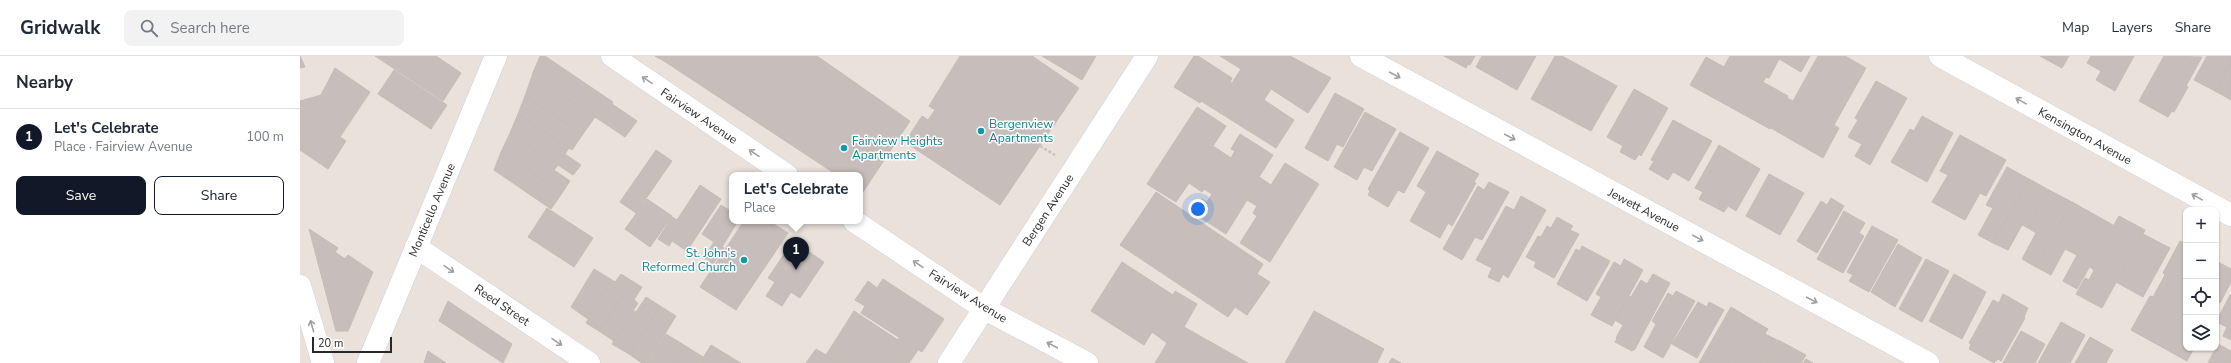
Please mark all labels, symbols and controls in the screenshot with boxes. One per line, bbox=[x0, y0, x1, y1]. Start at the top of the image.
search box bbox=[124, 10, 404, 46]
text: Gridwalk bbox=[20, 15, 100, 41]
icon: search bbox=[138, 17, 160, 39]
text: Search here bbox=[170, 18, 250, 38]
text: Map bbox=[2062, 18, 2089, 37]
text: Layers bbox=[2111, 18, 2153, 37]
text: Share bbox=[2175, 18, 2211, 37]
text: Nearby bbox=[16, 71, 73, 94]
one-way arrow bbox=[1389, 71, 1401, 79]
one-way arrow bbox=[642, 76, 653, 84]
street label: Fairview Avenue bbox=[657, 84, 741, 148]
one-way arrow bbox=[2015, 96, 2027, 104]
street label: Kensington Avenue bbox=[2035, 104, 2135, 168]
place label: Bergenview Apartments bbox=[989, 116, 1054, 146]
text: Let's Celebrate bbox=[54, 118, 159, 138]
marker: Bergenview Apartments bbox=[976, 126, 986, 136]
text: 1 bbox=[25, 128, 33, 146]
text: 100 m bbox=[246, 128, 284, 146]
place label: Fairview Heights Apartments bbox=[852, 133, 943, 163]
one-way arrow bbox=[1504, 133, 1516, 141]
text: Place · Fairview Avenue bbox=[54, 138, 192, 156]
marker: Fairview Heights Apartments bbox=[839, 143, 849, 153]
one-way arrow bbox=[749, 149, 760, 157]
street label: Monticello Avenue bbox=[405, 161, 459, 259]
street label: Bergen Avenue bbox=[1019, 171, 1077, 249]
popup bbox=[729, 172, 863, 224]
button: Save bbox=[16, 176, 146, 215]
button: Share bbox=[154, 176, 284, 215]
text: Let's Celebrate bbox=[744, 179, 848, 199]
street label: Jewett Avenue bbox=[1605, 184, 1683, 236]
one-way arrow bbox=[2191, 192, 2203, 200]
text: Place bbox=[744, 199, 775, 217]
your location bbox=[1188, 199, 1208, 219]
map controls bbox=[2183, 207, 2219, 351]
button: + bbox=[2183, 207, 2219, 243]
one-way arrow bbox=[1692, 235, 1704, 243]
pin: 1 bbox=[783, 237, 809, 270]
button: − bbox=[2183, 243, 2219, 279]
place label: St. John's Reformed Church bbox=[642, 245, 736, 275]
marker: St. John's Reformed Church bbox=[739, 255, 749, 265]
one-way arrow bbox=[912, 260, 923, 268]
one-way arrow bbox=[443, 265, 454, 273]
street label: Fairview Avenue bbox=[926, 266, 1010, 326]
button: locate bbox=[2183, 279, 2219, 315]
street label: Reed Street bbox=[471, 281, 533, 330]
one-way arrow bbox=[1806, 297, 1818, 305]
button: layers bbox=[2183, 315, 2219, 351]
one-way arrow bbox=[308, 319, 315, 332]
scale bar bbox=[312, 335, 392, 354]
text: 20 m bbox=[318, 336, 343, 351]
one-way arrow bbox=[551, 338, 562, 346]
one-way arrow bbox=[1047, 340, 1059, 348]

